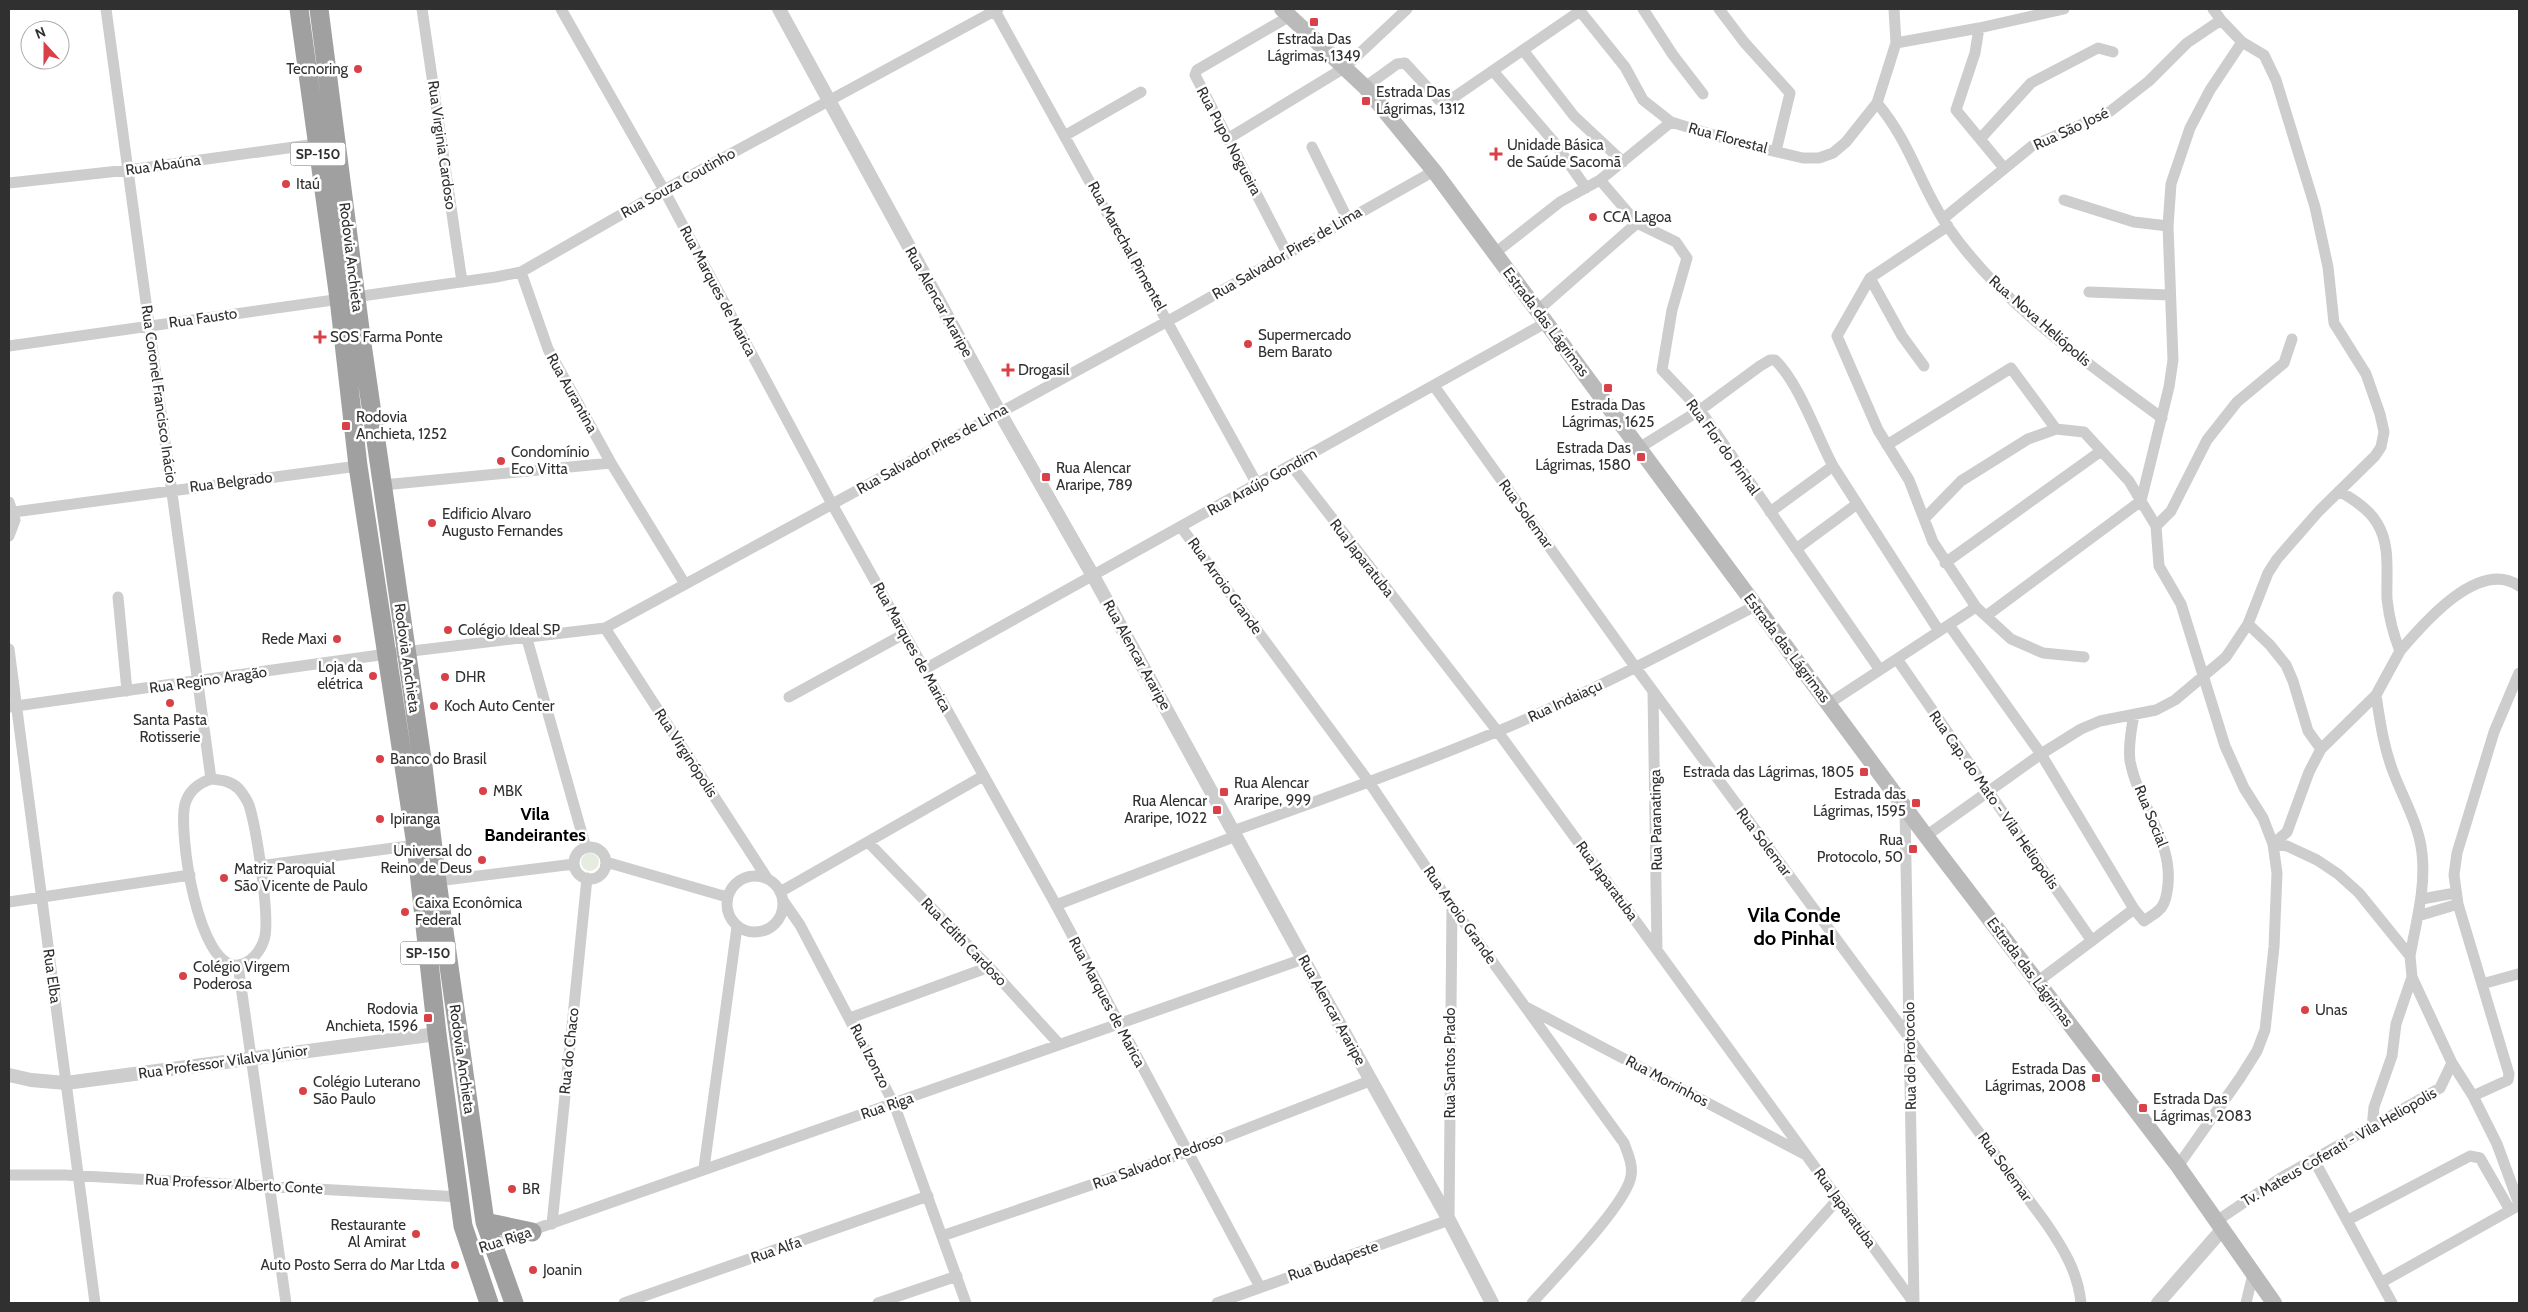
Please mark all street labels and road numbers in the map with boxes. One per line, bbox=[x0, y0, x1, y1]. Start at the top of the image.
street label: Rua Virginia Cardoso bbox=[424, 79, 460, 211]
street label: Rua Pupo Nogueira bbox=[1193, 84, 1266, 199]
street label: Rua São José bbox=[2031, 104, 2112, 154]
street label: Rua Florestal bbox=[1687, 119, 1770, 157]
road number: SP-150 bbox=[290, 142, 346, 166]
street label: Rua Souza Coutinho bbox=[618, 144, 738, 222]
street label: Rua Abaúna bbox=[124, 151, 202, 179]
street label: Rua Marechal Pimentel bbox=[1084, 178, 1170, 314]
street label: Rodovia Anchieta bbox=[335, 201, 367, 314]
street label: Rua Salvador Pires de Lima bbox=[1209, 202, 1366, 303]
street label: Rua Marques de Marica bbox=[676, 223, 760, 360]
street label: Rua Alencar Araripe bbox=[901, 244, 977, 360]
street label: Estrada das Lágrimas bbox=[1499, 264, 1593, 380]
street label: Rua. Nova Heliópolis bbox=[1985, 272, 2095, 370]
street label: Rua Coronel Francisco Inácio bbox=[138, 304, 180, 484]
street label: Rua Fausto bbox=[168, 304, 238, 332]
street label: Rua Aurantina bbox=[543, 350, 602, 437]
street label: Rua Flor do Pinhal bbox=[1682, 396, 1764, 499]
street label: Rua Salvador Pires de Lima bbox=[853, 400, 1011, 498]
street label: Rua Araújo Gondim bbox=[1204, 444, 1320, 520]
street label: Rua Belgrado bbox=[189, 468, 273, 496]
street label: Rua Solemar bbox=[1495, 476, 1557, 552]
street label: Rua Japaratuba bbox=[1326, 515, 1398, 601]
street label: Rua Arroio Grande bbox=[1184, 534, 1266, 638]
street label: Rua Marques de Marica bbox=[869, 579, 955, 716]
street label: Estrada das Lágrimas bbox=[1740, 590, 1834, 706]
street label: Rua Alencar Araripe bbox=[1099, 597, 1175, 713]
street label: Rodovia Anchieta bbox=[390, 602, 424, 715]
street label: Rua Regino Aragão bbox=[148, 663, 268, 697]
street label: Rua Indaiaçu bbox=[1525, 676, 1605, 726]
street label: Rua Virginópolis bbox=[651, 705, 721, 801]
street label: Rua Cap. do Mato - Vila Heliopolis bbox=[1925, 707, 2063, 893]
street label: Rua Paranatinga bbox=[1646, 768, 1666, 871]
street label: Rua Social bbox=[2130, 782, 2172, 850]
street label: Rua Solemar bbox=[1733, 804, 1796, 880]
street label: Rua Japaratuba bbox=[1572, 838, 1642, 925]
street label: Rua Arroio Grande bbox=[1420, 863, 1501, 968]
street label: Rua Edith Cardoso bbox=[917, 894, 1011, 990]
street label: Estrada das Lágrimas bbox=[1983, 914, 2077, 1030]
street label: Rua Marques de Marica bbox=[1065, 934, 1149, 1071]
road number: SP-150 bbox=[400, 941, 456, 964]
street label: Rua Elba bbox=[39, 948, 65, 1005]
street label: Rua Alencar Araripe bbox=[1294, 952, 1370, 1068]
street label: Rua do Protocolo bbox=[1900, 1002, 1920, 1110]
street label: Rodovia Anchieta bbox=[445, 1003, 479, 1116]
street label: Rua do Chaco bbox=[556, 1007, 582, 1095]
street label: Rua Santos Prado bbox=[1441, 1007, 1459, 1119]
street label: Rua Izonzo bbox=[846, 1021, 894, 1091]
street label: Rua Professor Vilalva Júnior bbox=[137, 1041, 309, 1083]
street label: Rua Morrinhos bbox=[1623, 1052, 1711, 1110]
street label: Tv. Mateus Coferati - Vila Heliopolis bbox=[2238, 1084, 2440, 1210]
street label: Rua Riga bbox=[858, 1088, 916, 1123]
street label: Rua Salvador Pedroso bbox=[1090, 1129, 1226, 1193]
street label: Rua Solemar bbox=[1974, 1129, 2036, 1205]
street label: Rua Japaratuba bbox=[1810, 1165, 1880, 1252]
street label: Rua Professor Alberto Conte bbox=[145, 1170, 324, 1198]
street label: Rua Riga bbox=[476, 1223, 534, 1257]
street label: Rua Alfa bbox=[748, 1233, 804, 1267]
street label: Rua Budapeste bbox=[1285, 1237, 1381, 1285]

